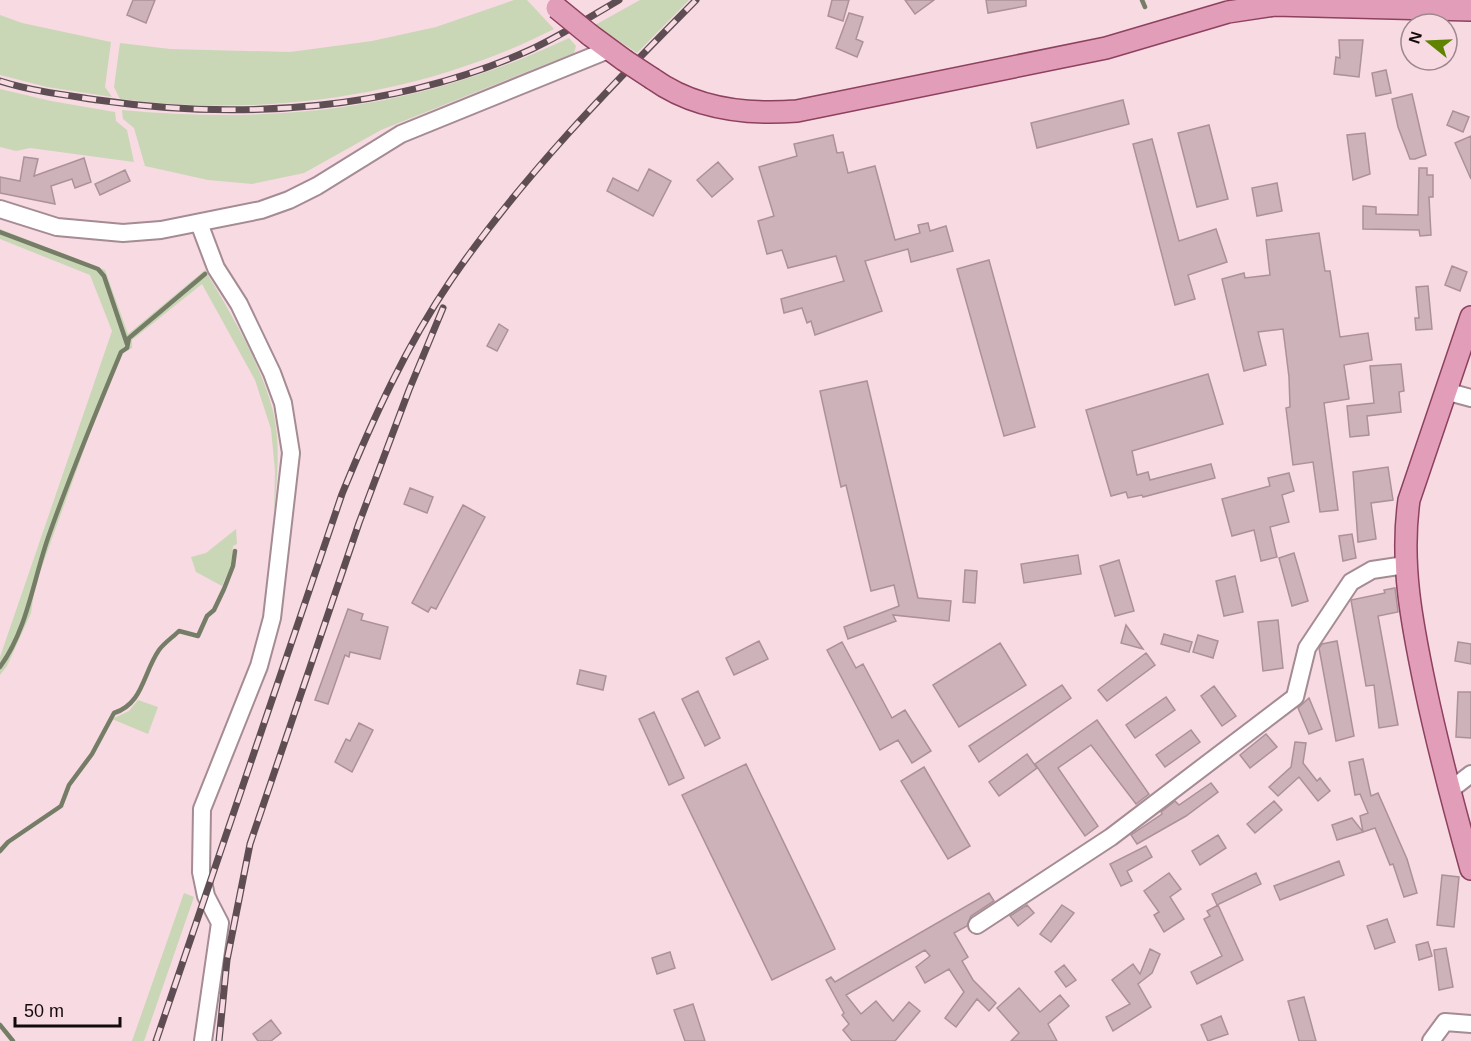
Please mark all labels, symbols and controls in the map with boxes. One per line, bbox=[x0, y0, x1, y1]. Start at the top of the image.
north arrow bbox=[1399, 12, 1459, 72]
text: N bbox=[1405, 29, 1425, 46]
scale bar bbox=[15, 990, 120, 1028]
text: 50 m bbox=[24, 1001, 64, 1021]

